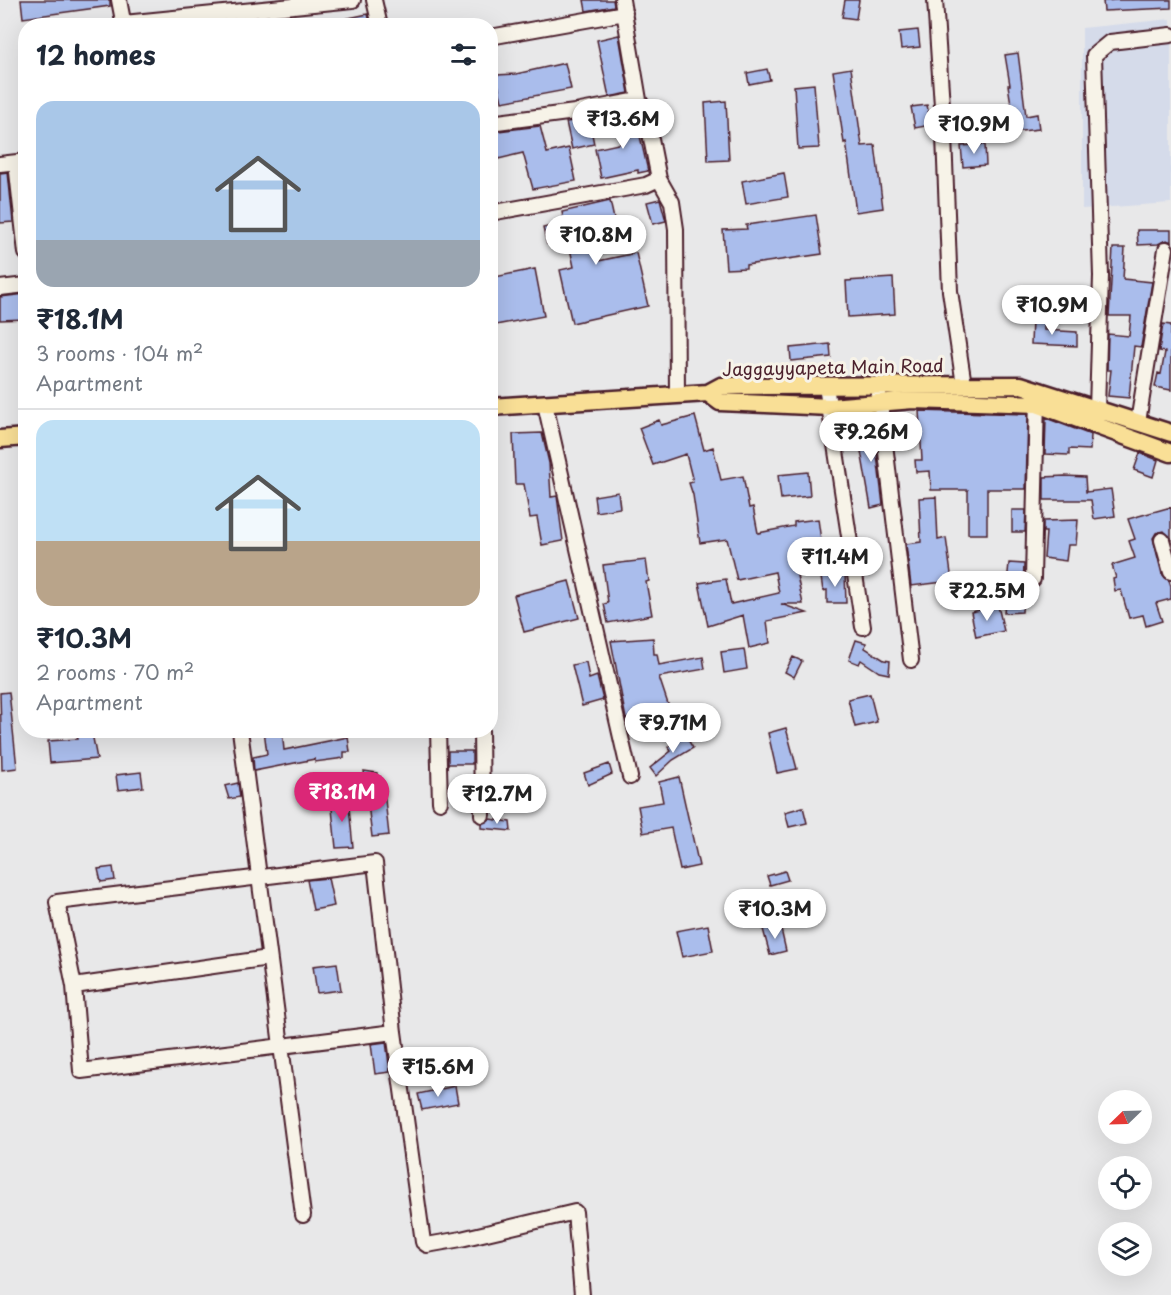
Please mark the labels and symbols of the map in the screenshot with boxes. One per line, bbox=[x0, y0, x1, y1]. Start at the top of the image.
pin: ₹13.6M bbox=[574, 99, 672, 150]
pin: ₹10.9M bbox=[925, 104, 1023, 155]
pin: ₹10.8M bbox=[547, 215, 645, 266]
pin: ₹10.9M bbox=[1003, 285, 1101, 336]
street label: Jaggayyapeta Main Road bbox=[722, 351, 944, 382]
pin: ₹9.26M bbox=[822, 412, 920, 463]
pin: ₹11.4M bbox=[786, 537, 884, 588]
pin: ₹22.5M bbox=[938, 571, 1036, 622]
pin: ₹9.71M bbox=[624, 703, 722, 754]
pin: ₹18.1M bbox=[293, 772, 391, 823]
pin: ₹12.7M bbox=[448, 774, 546, 825]
pin: ₹10.3M bbox=[726, 889, 824, 940]
pin: ₹15.6M bbox=[389, 1047, 487, 1098]
north arrow bbox=[1098, 1090, 1152, 1144]

